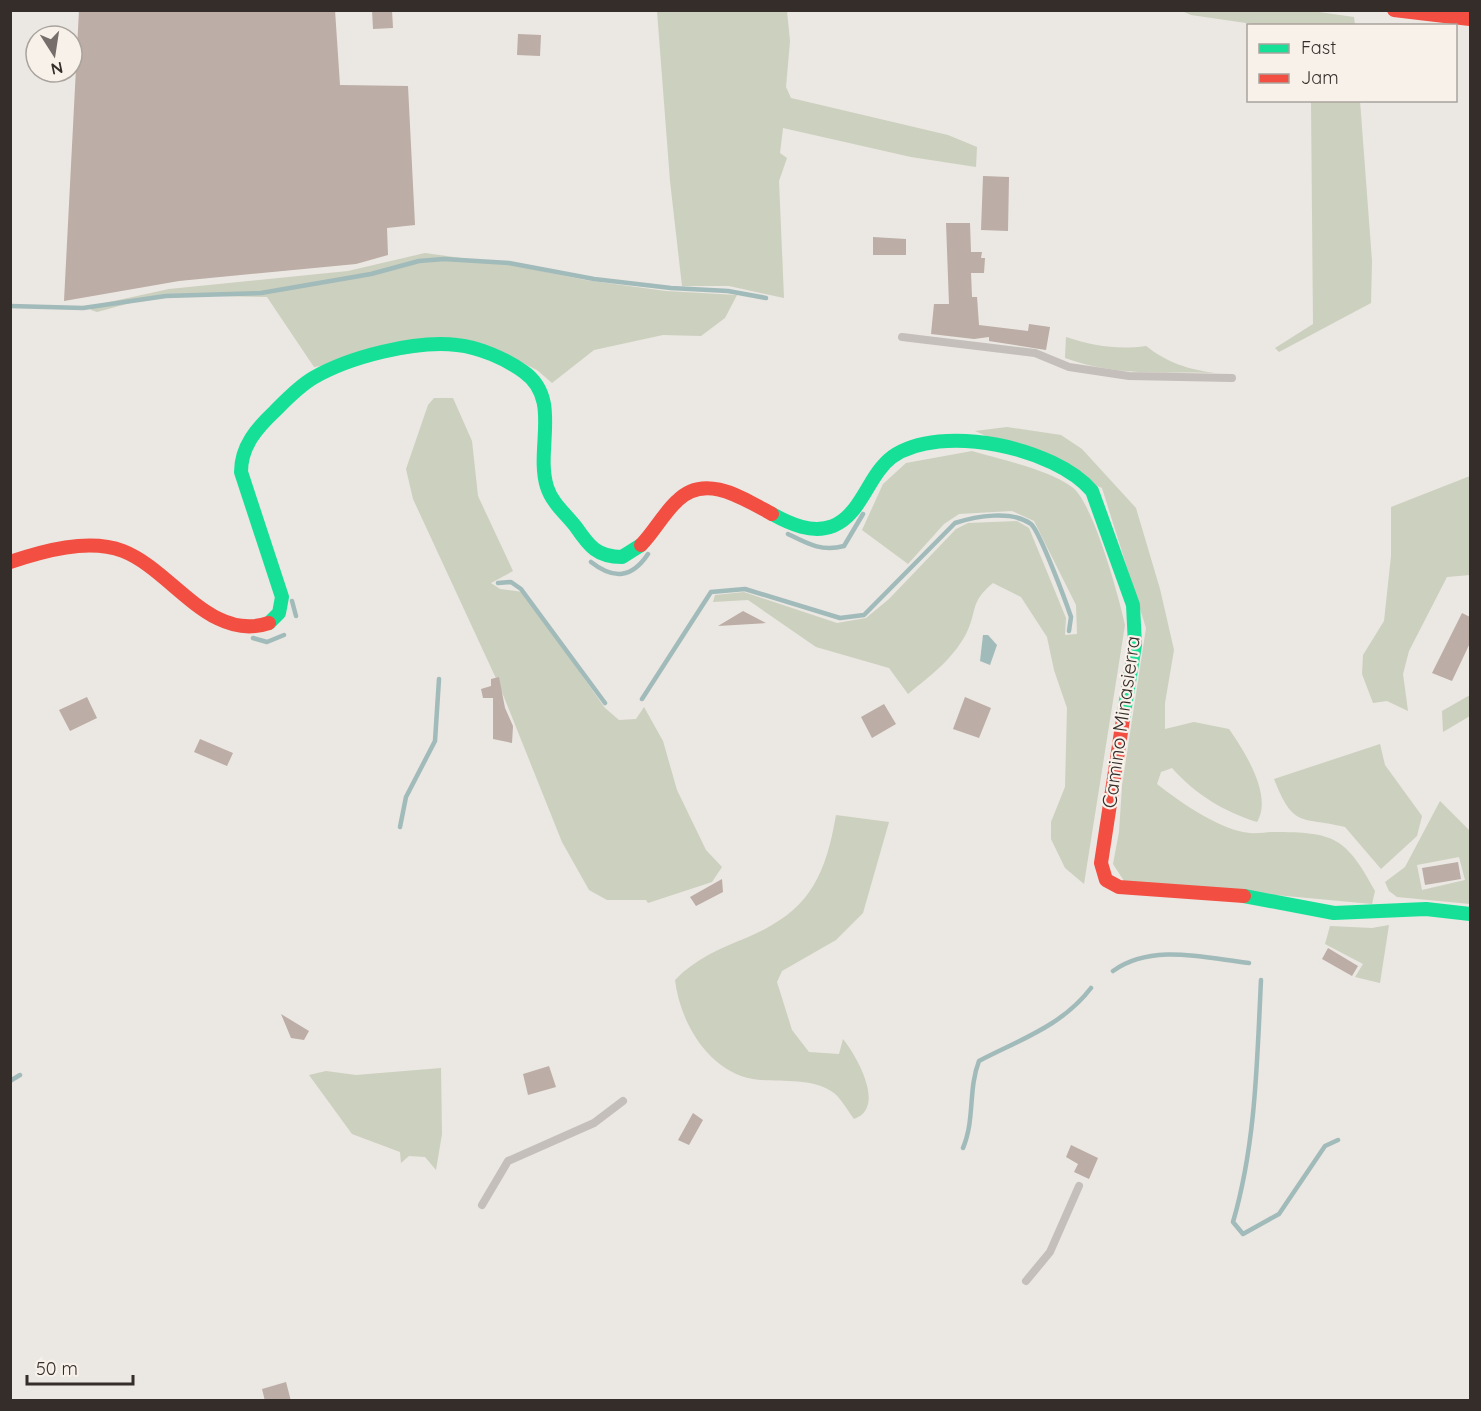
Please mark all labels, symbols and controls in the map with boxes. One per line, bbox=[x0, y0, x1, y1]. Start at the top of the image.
north arrow bbox=[24, 24, 84, 84]
legend bbox=[1247, 24, 1457, 102]
text: Fast bbox=[1301, 36, 1336, 59]
text: N bbox=[49, 58, 65, 80]
text: Jam bbox=[1301, 66, 1339, 89]
street label: Camino Minasierra bbox=[1096, 634, 1145, 810]
scale bar bbox=[27, 1348, 134, 1386]
text: 50 m bbox=[36, 1357, 78, 1380]

